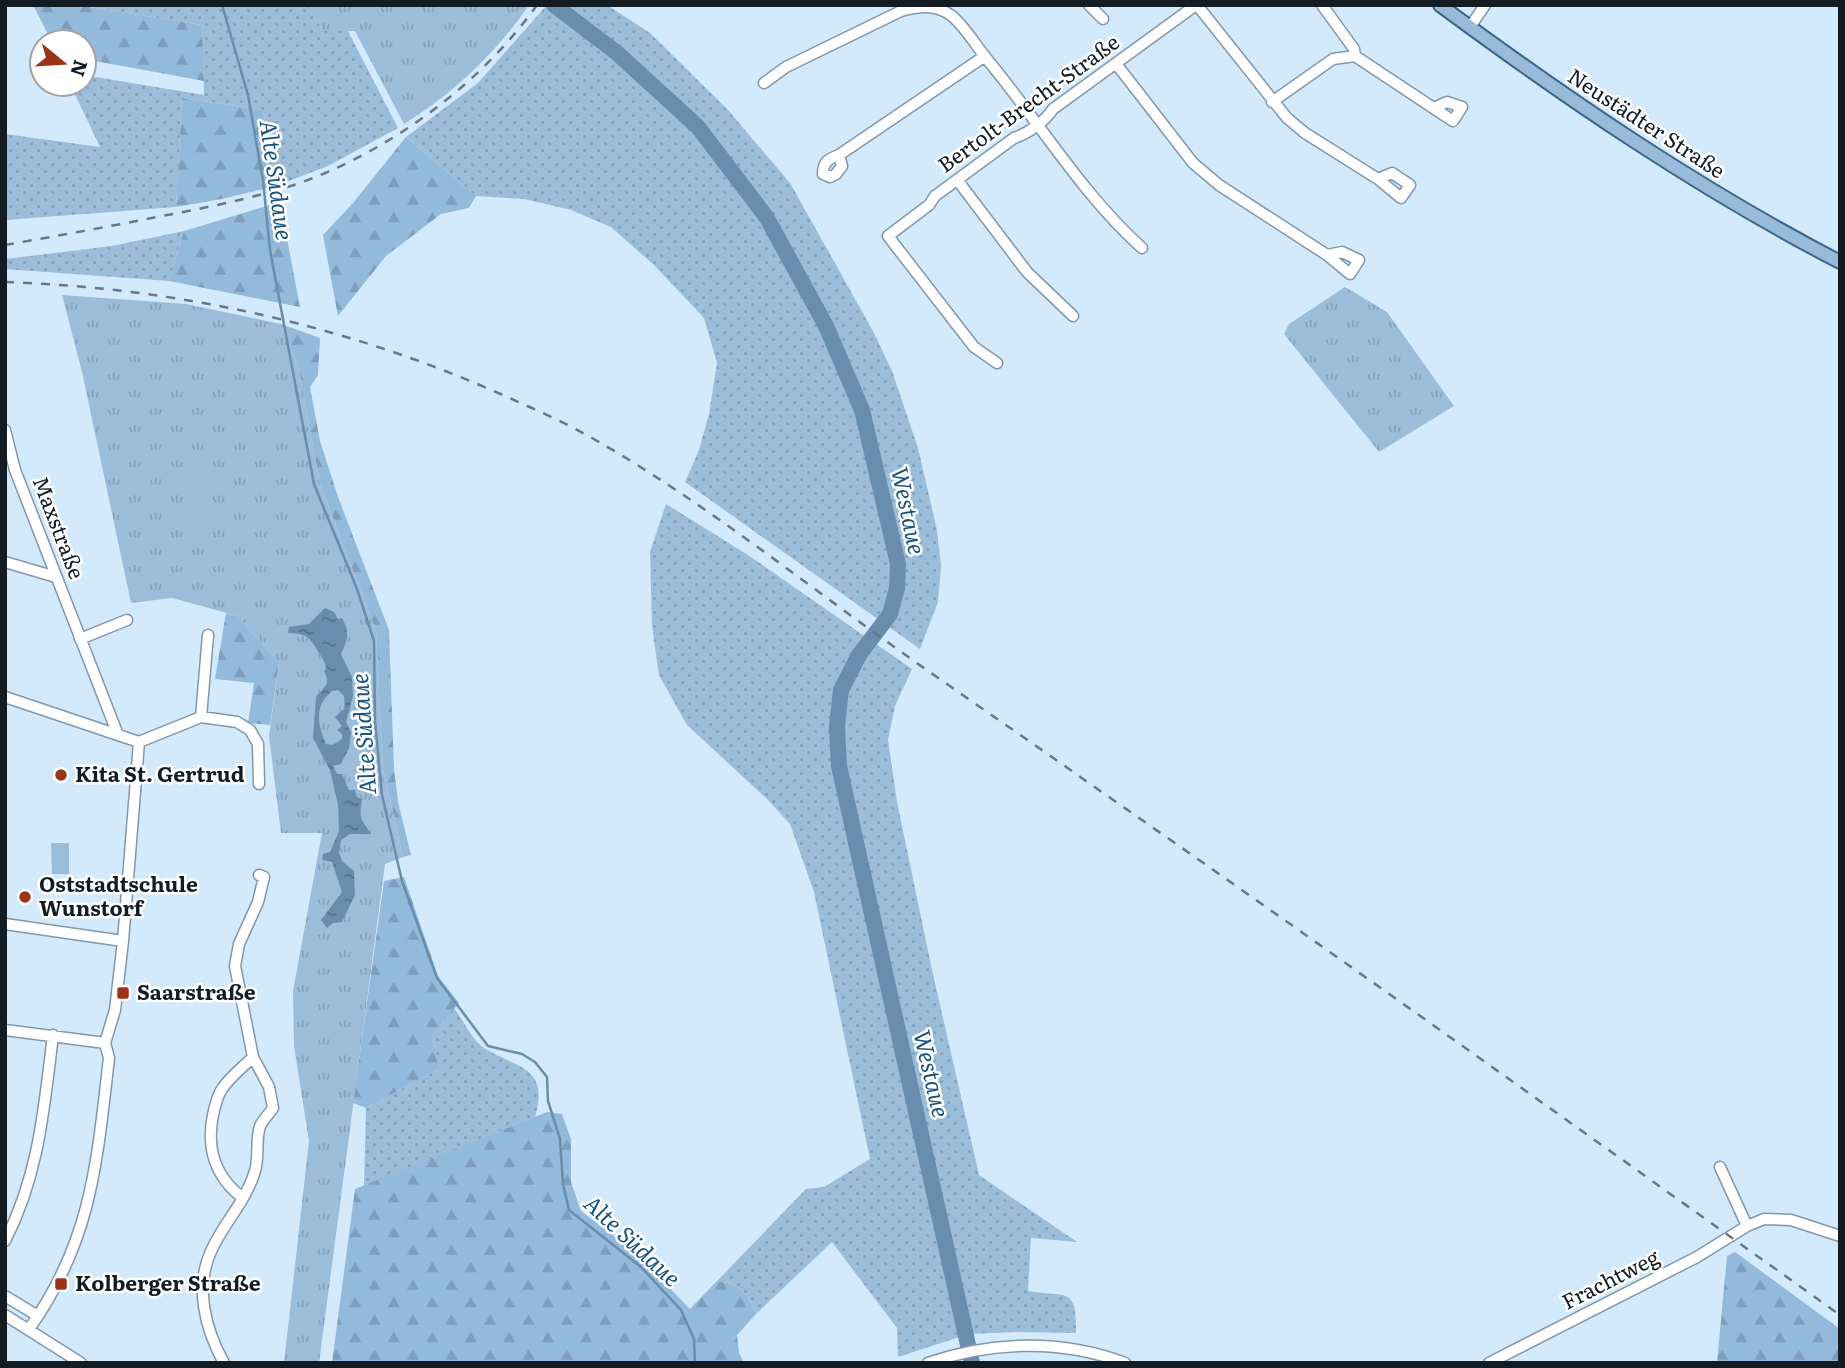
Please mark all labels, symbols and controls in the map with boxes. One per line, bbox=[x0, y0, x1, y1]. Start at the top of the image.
street label: Bertolt-Brecht-Straße bbox=[930, 25, 1125, 179]
north arrow bbox=[28, 28, 98, 98]
text: N bbox=[64, 57, 96, 81]
street label: Neustädter Straße bbox=[1563, 59, 1732, 185]
water label: Alte Südaue bbox=[253, 117, 303, 242]
water label: Westaue bbox=[884, 464, 936, 558]
street label: Maxstraße bbox=[27, 471, 94, 583]
water label: Alte Südaue bbox=[341, 672, 383, 796]
place label: Kita St. Gertrud bbox=[75, 757, 245, 788]
marker: Kita St. Gertrud bbox=[53, 767, 69, 783]
place label: Oststadtschule Wunstorf bbox=[39, 867, 198, 922]
marker: Oststadtschule Wunstorf bbox=[17, 889, 33, 905]
place label: Saarstraße bbox=[137, 975, 256, 1006]
marker: Saarstraße bbox=[115, 985, 131, 1001]
water label: Westaue bbox=[906, 1027, 959, 1121]
water label: Alte Südaue bbox=[577, 1186, 689, 1293]
street label: Frachtweg bbox=[1556, 1240, 1664, 1316]
place label: Kolberger Straße bbox=[75, 1266, 261, 1297]
marker: Kolberger Straße bbox=[53, 1276, 69, 1292]

